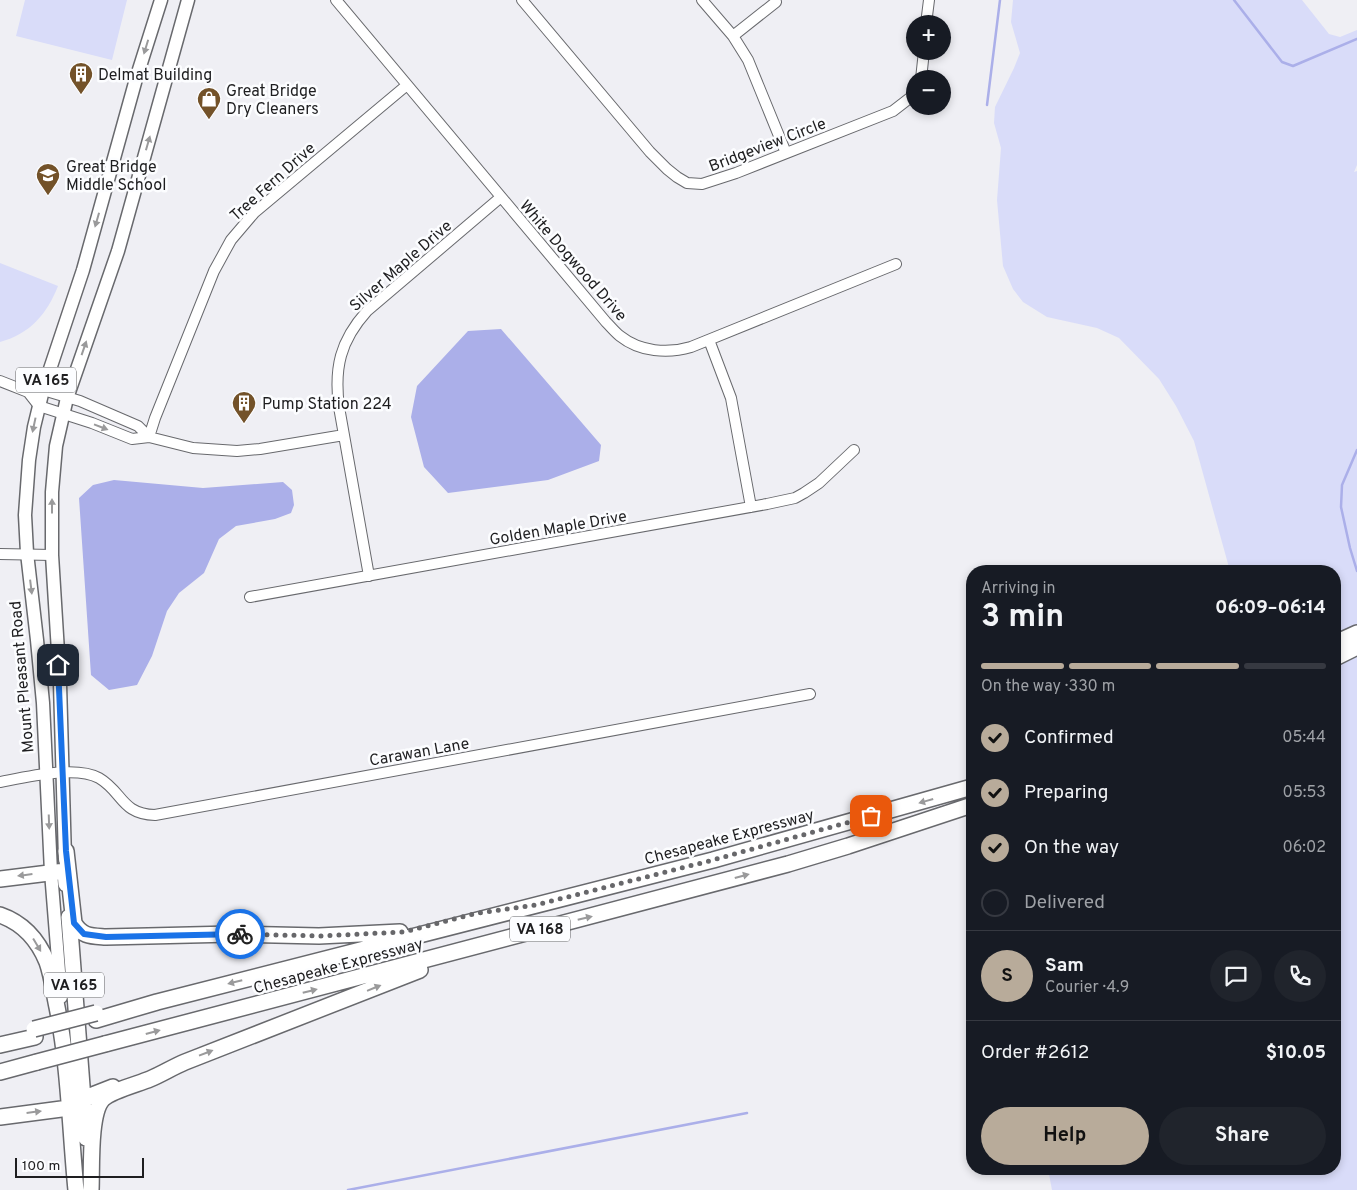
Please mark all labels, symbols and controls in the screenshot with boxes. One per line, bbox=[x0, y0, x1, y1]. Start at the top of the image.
map controls bbox=[906, 15, 951, 115]
button: + bbox=[906, 15, 951, 60]
one-way arrow bbox=[142, 39, 150, 54]
building icon: Delmat Building bbox=[68, 61, 94, 95]
place label: Delmat Building bbox=[98, 66, 212, 86]
button: − bbox=[906, 70, 951, 115]
place label: Great Bridge Dry Cleaners bbox=[226, 82, 319, 120]
shop icon: Great Bridge Dry Cleaners bbox=[196, 86, 222, 120]
street label: Bridgeview Circle bbox=[706, 114, 829, 177]
one-way arrow bbox=[144, 135, 152, 150]
street label: Tree Fern Drive bbox=[226, 139, 320, 226]
place label: Great Bridge Middle School bbox=[66, 158, 166, 196]
school or university icon: Great Bridge Middle School bbox=[35, 162, 61, 196]
street label: White Dogwood Drive bbox=[514, 197, 631, 326]
one-way arrow bbox=[93, 212, 101, 227]
street label: Silver Maple Drive bbox=[346, 217, 457, 316]
one-way arrow bbox=[80, 340, 88, 355]
road number: VA 165 bbox=[16, 368, 76, 392]
building icon: Pump Station 224 bbox=[231, 390, 257, 424]
place label: Pump Station 224 bbox=[262, 395, 392, 415]
one-way arrow bbox=[30, 418, 38, 434]
one-way arrow bbox=[94, 423, 109, 431]
one-way arrow bbox=[48, 498, 56, 514]
street label: Golden Maple Drive bbox=[488, 507, 629, 551]
one-way arrow bbox=[27, 579, 35, 595]
text: Arriving in bbox=[981, 579, 1056, 599]
text: 06:09–06:14 bbox=[1215, 596, 1326, 620]
text: 3 min bbox=[981, 598, 1064, 638]
street label: Mount Pleasant Road bbox=[6, 600, 40, 754]
pin bbox=[37, 644, 79, 686]
icon: home bbox=[44, 651, 72, 679]
text: On the way · 330 m bbox=[981, 677, 1115, 697]
icon: check bbox=[981, 724, 1009, 752]
text: Confirmed bbox=[1024, 726, 1114, 750]
text: 05:44 bbox=[1282, 728, 1326, 748]
street label: Carawan Lane bbox=[368, 734, 471, 772]
icon: check bbox=[981, 779, 1009, 807]
text: Preparing bbox=[1024, 781, 1108, 805]
text: 05:53 bbox=[1283, 783, 1326, 803]
pin bbox=[850, 795, 892, 837]
one-way arrow bbox=[918, 797, 933, 805]
icon: bag bbox=[857, 802, 885, 830]
street label: Chesapeake Expressway bbox=[642, 806, 817, 870]
one-way arrow bbox=[45, 815, 53, 831]
icon: check bbox=[981, 834, 1009, 862]
text: On the way bbox=[1024, 836, 1119, 860]
text: 06:02 bbox=[1283, 838, 1326, 858]
one-way arrow bbox=[17, 871, 33, 879]
one-way arrow bbox=[735, 871, 750, 879]
text: Delivered bbox=[1024, 891, 1105, 915]
courier bbox=[215, 909, 265, 959]
one-way arrow bbox=[578, 914, 593, 922]
road number: VA 168 bbox=[510, 916, 570, 942]
icon: bike bbox=[226, 920, 254, 948]
street label: Chesapeake Expressway bbox=[251, 935, 426, 999]
one-way arrow bbox=[32, 938, 41, 951]
button: chat bbox=[1210, 950, 1262, 1002]
button: phone bbox=[1274, 950, 1326, 1002]
text: Sam bbox=[1045, 954, 1084, 978]
text: S bbox=[1001, 964, 1013, 988]
road number: VA 165 bbox=[44, 972, 104, 998]
one-way arrow bbox=[227, 978, 242, 986]
text: Courier · 4.9 bbox=[1045, 978, 1129, 998]
one-way arrow bbox=[367, 984, 382, 992]
one-way arrow bbox=[302, 987, 317, 995]
one-way arrow bbox=[145, 1027, 160, 1035]
text: Order #2612 bbox=[981, 1041, 1089, 1065]
text: $10.05 bbox=[1266, 1041, 1326, 1065]
one-way arrow bbox=[199, 1049, 214, 1057]
button: Help bbox=[981, 1107, 1149, 1165]
button: Share bbox=[1159, 1107, 1326, 1165]
one-way arrow bbox=[27, 1108, 43, 1116]
scale bar bbox=[15, 1155, 144, 1178]
text: 100 m bbox=[22, 1158, 60, 1175]

